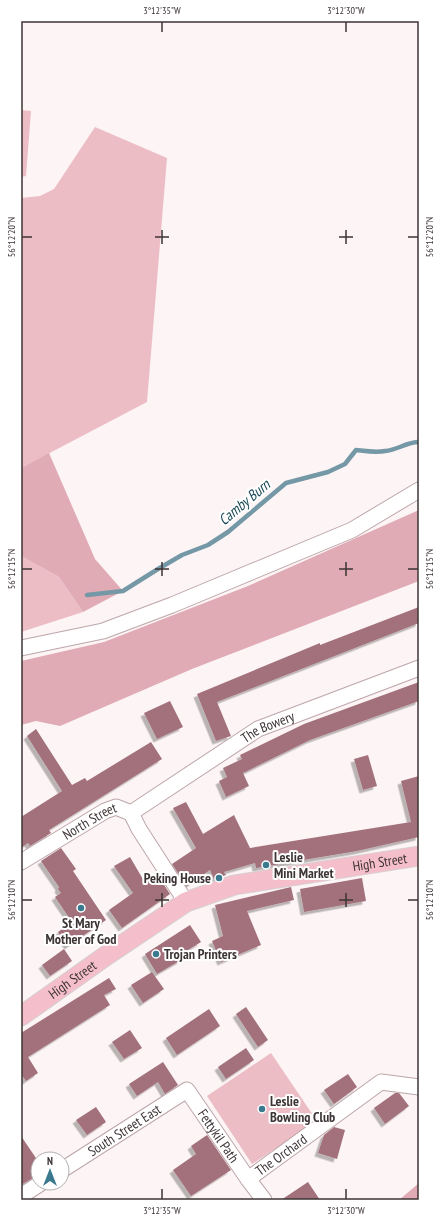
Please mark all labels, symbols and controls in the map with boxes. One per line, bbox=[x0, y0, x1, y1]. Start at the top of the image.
text: 3°12'35"W bbox=[143, 4, 181, 17]
text: 3°12'30"W bbox=[327, 4, 365, 17]
text: 56°12'20"N bbox=[5, 217, 18, 257]
text: 56°12'20"N bbox=[423, 217, 436, 257]
water label: Camby Burn bbox=[214, 474, 275, 529]
text: 56°12'15"N bbox=[5, 549, 18, 589]
text: 56°12'15"N bbox=[423, 549, 436, 589]
street label: The Bowery bbox=[237, 707, 298, 747]
street label: North Street bbox=[59, 799, 119, 844]
place label: Leslie Mini Market bbox=[274, 848, 334, 882]
street label: High Street bbox=[351, 849, 408, 875]
marker: Leslie Mini Market bbox=[261, 860, 271, 870]
place label: Peking House bbox=[144, 869, 211, 887]
marker: Peking House bbox=[214, 873, 224, 883]
text: 56°12'10"N bbox=[5, 880, 18, 920]
text: 56°12'10"N bbox=[423, 880, 436, 920]
marker: St Mary Mother of God bbox=[76, 903, 86, 913]
place label: St Mary Mother of God bbox=[46, 914, 116, 948]
place label: Trojan Printers bbox=[164, 945, 237, 963]
marker: Trojan Printers bbox=[151, 949, 161, 959]
street label: High Street bbox=[45, 956, 100, 1003]
place label: Leslie Bowling Club bbox=[270, 1092, 335, 1126]
street label: South Street East bbox=[84, 1100, 164, 1160]
marker: Leslie Bowling Club bbox=[257, 1104, 267, 1114]
street label: Fettykil Path bbox=[194, 1106, 243, 1166]
street label: The Orchard bbox=[252, 1130, 310, 1180]
north arrow bbox=[30, 1151, 70, 1191]
text: N bbox=[47, 1154, 53, 1168]
text: 3°12'35"W bbox=[143, 1204, 181, 1217]
text: 3°12'30"W bbox=[327, 1204, 365, 1217]

